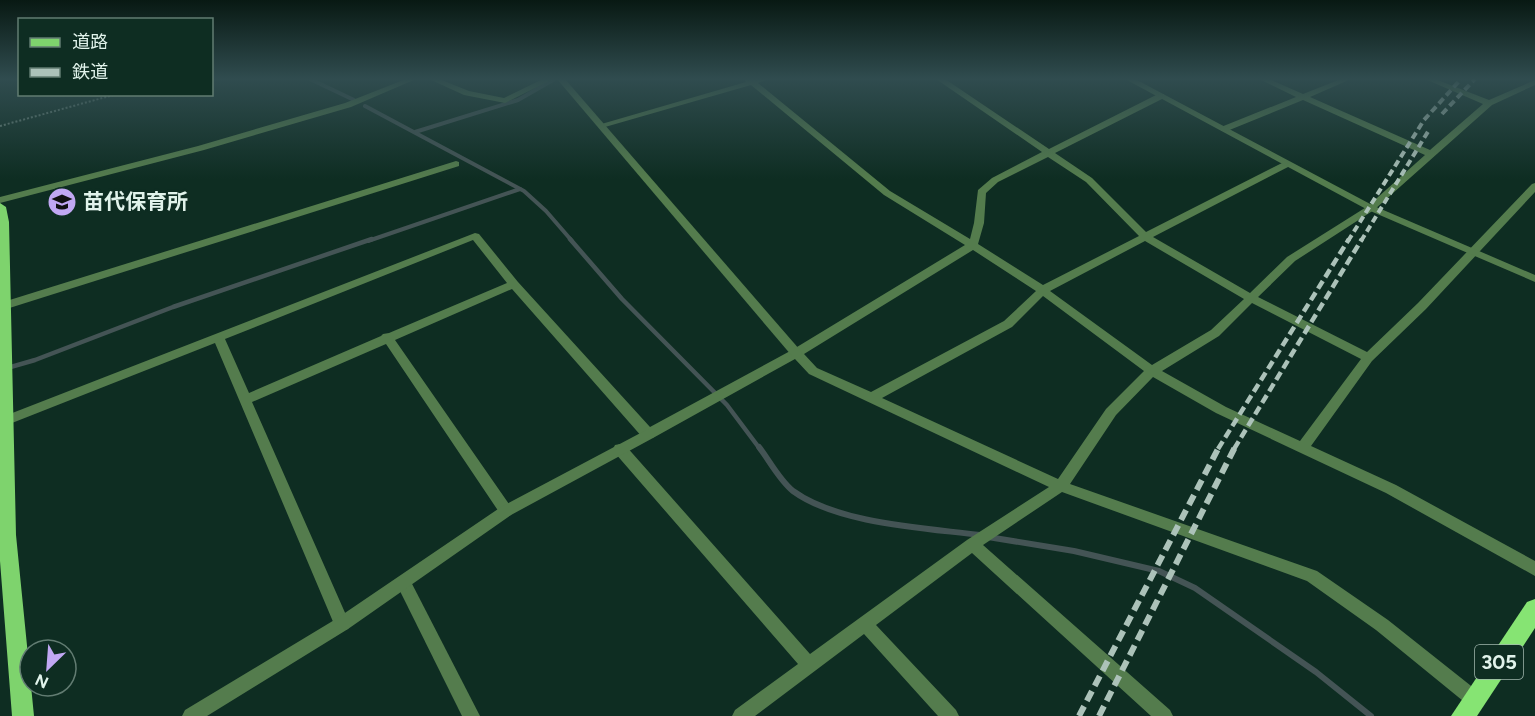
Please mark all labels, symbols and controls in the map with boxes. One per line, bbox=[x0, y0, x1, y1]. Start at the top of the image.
legend bbox=[18, 18, 213, 96]
text: 道路 bbox=[72, 31, 108, 53]
text: 鉄道 bbox=[72, 61, 108, 83]
school or university icon: 苗代保育所 bbox=[46, 186, 78, 218]
place label: 苗代保育所 bbox=[83, 189, 188, 214]
north arrow bbox=[18, 638, 78, 698]
road number: 305 bbox=[1475, 645, 1523, 679]
text: N bbox=[32, 670, 51, 692]

